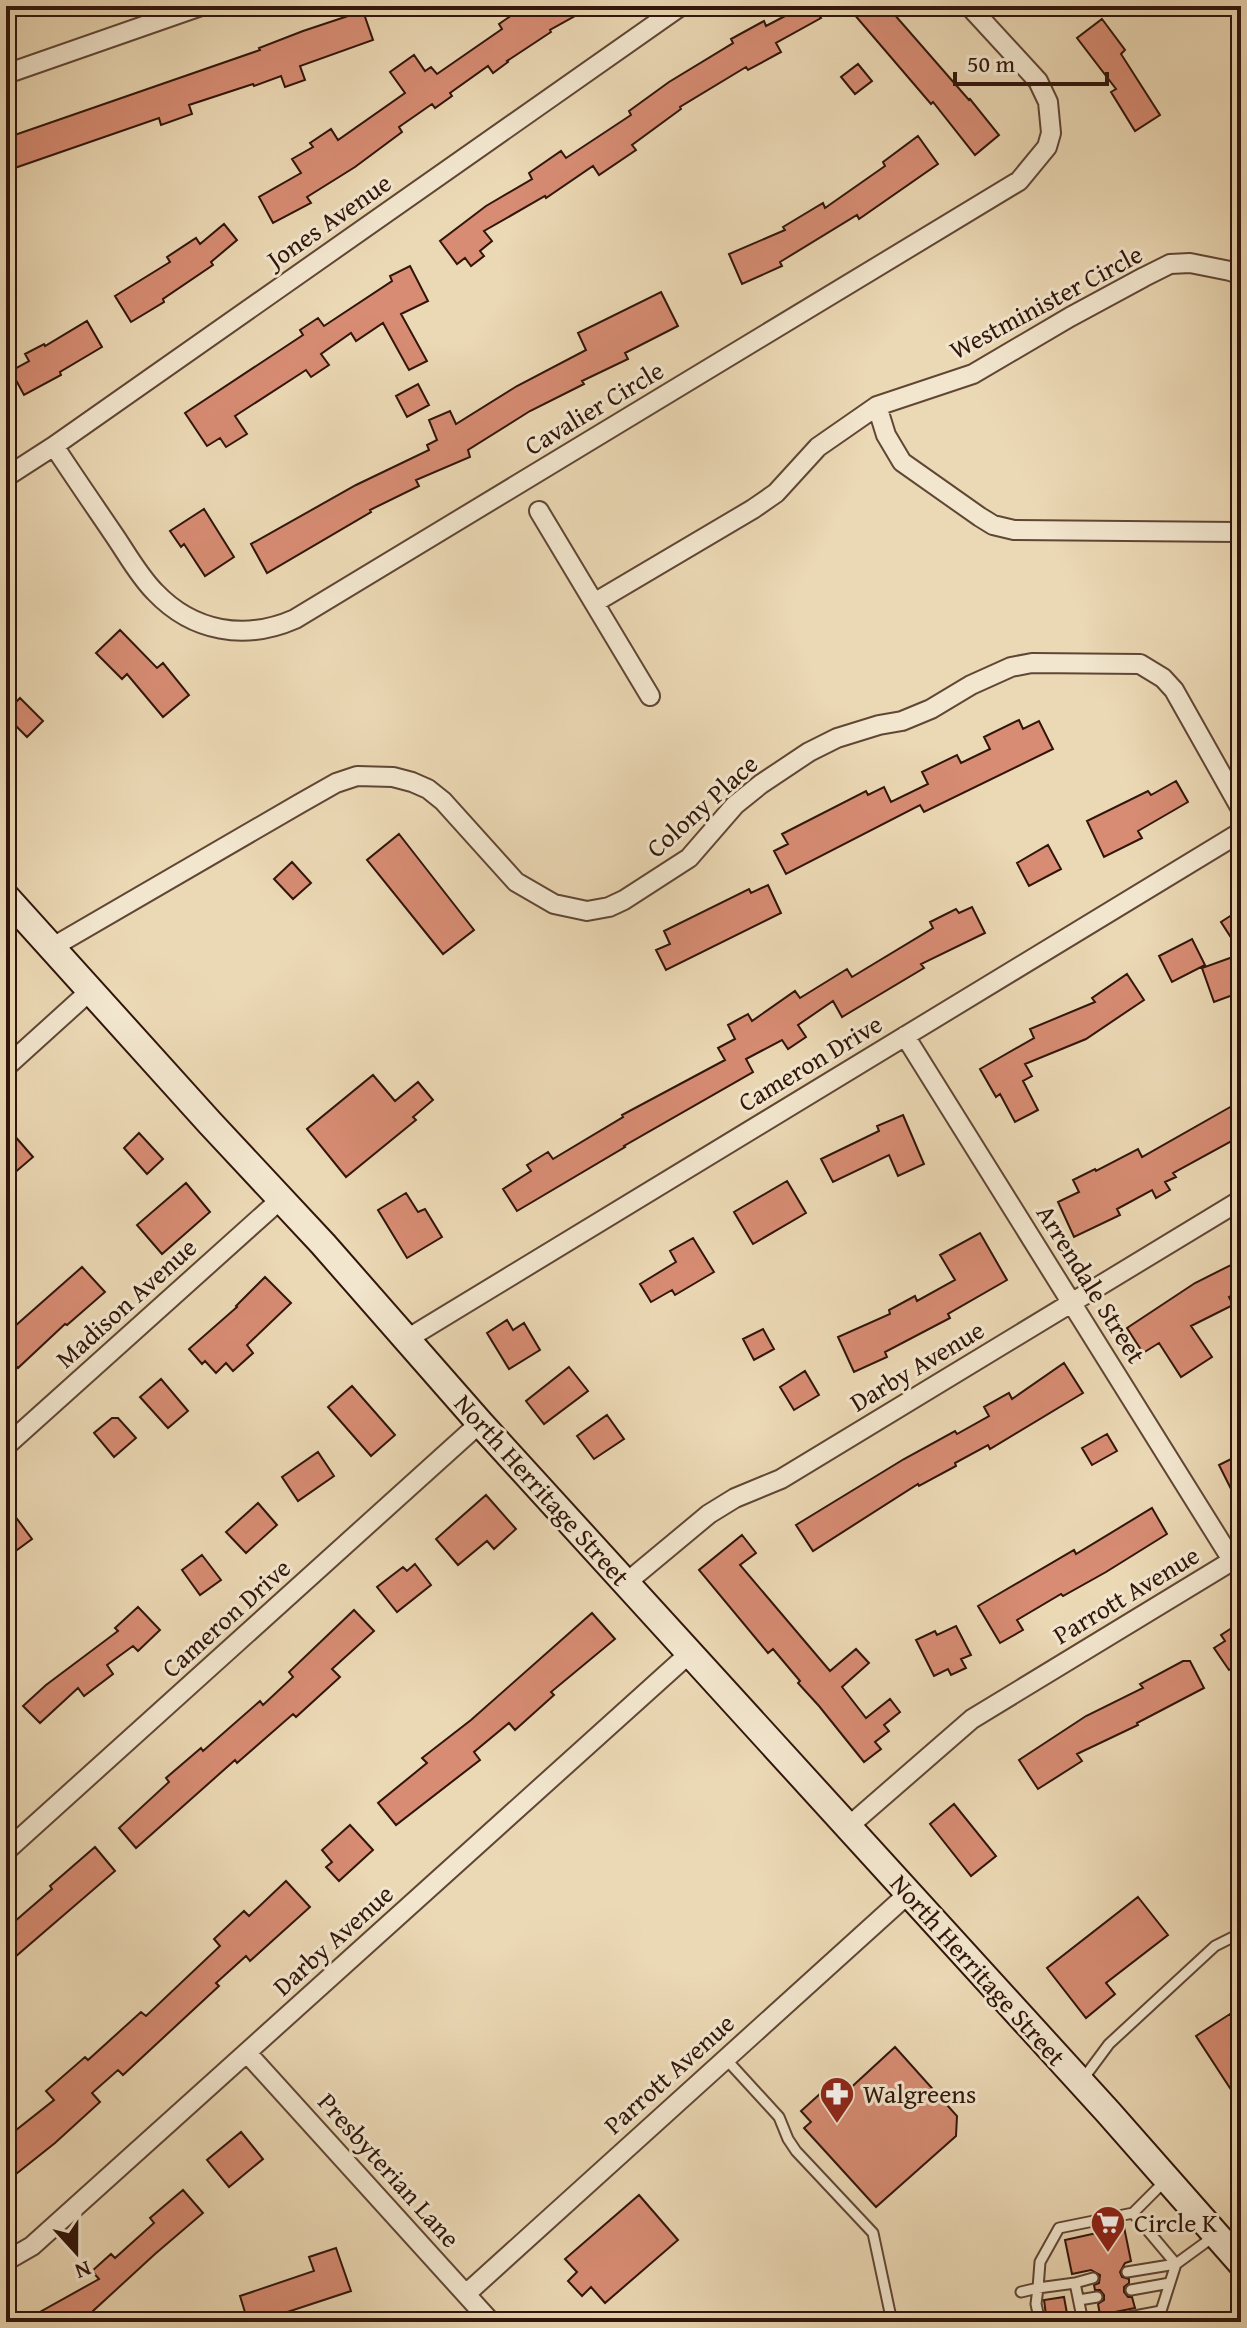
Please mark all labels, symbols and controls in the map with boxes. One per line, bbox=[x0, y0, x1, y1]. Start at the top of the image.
scale bar bbox=[955, 36, 1107, 86]
text: 50 m bbox=[967, 46, 1015, 81]
street label: Jones Avenue bbox=[256, 163, 399, 280]
street label: Westminister Circle bbox=[942, 234, 1149, 369]
street label: Cavalier Circle bbox=[517, 351, 671, 465]
street label: Colony Place bbox=[637, 745, 766, 866]
street label: Cameron Drive bbox=[730, 1004, 889, 1121]
street label: Arrendale Street bbox=[1027, 1197, 1156, 1371]
street label: Madison Avenue bbox=[46, 1228, 205, 1377]
street label: Darby Avenue bbox=[842, 1310, 991, 1421]
street label: North Herritage Street bbox=[445, 1385, 639, 1594]
street label: Parrott Avenue bbox=[1045, 1535, 1206, 1654]
street label: Cameron Drive bbox=[152, 1549, 299, 1686]
street label: North Herritage Street bbox=[881, 1865, 1075, 2074]
street label: Darby Avenue bbox=[264, 1875, 402, 2005]
street label: Parrott Avenue bbox=[594, 2004, 743, 2143]
place label: Walgreens bbox=[863, 2074, 976, 2113]
pharmacy icon: Walgreens bbox=[818, 2075, 856, 2125]
street label: Presbyterian Lane bbox=[309, 2083, 470, 2256]
place label: Circle K bbox=[1134, 2203, 1218, 2242]
supermarket icon: Circle K bbox=[1089, 2204, 1127, 2254]
north arrow bbox=[36, 2212, 116, 2292]
text: N bbox=[70, 2253, 96, 2288]

